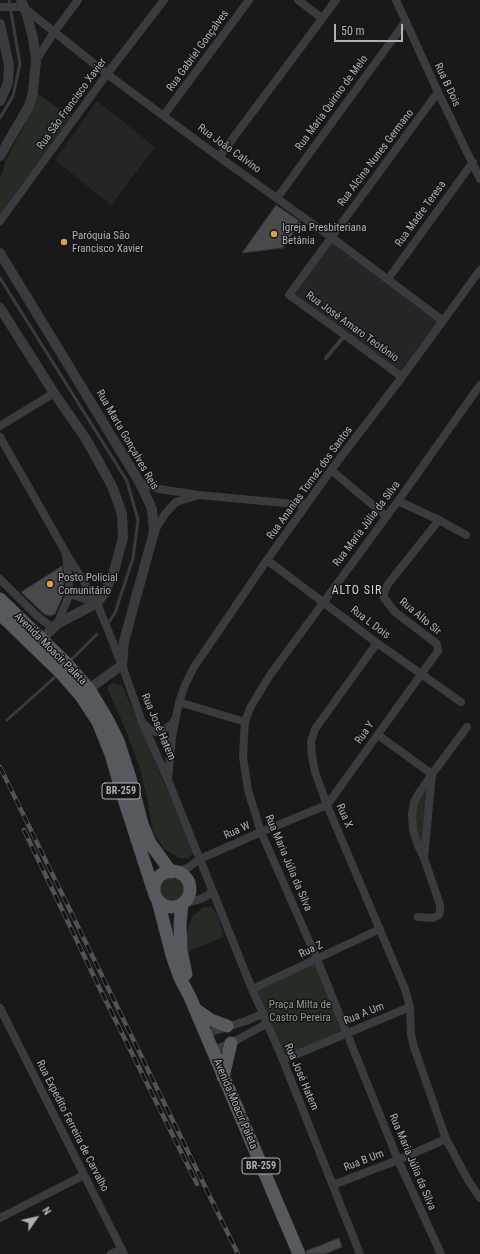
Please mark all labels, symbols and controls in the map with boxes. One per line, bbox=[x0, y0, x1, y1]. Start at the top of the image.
street label: Rua Gabriel Gonçalves bbox=[164, 8, 232, 94]
scale bar bbox=[336, 16, 405, 42]
text: 50 m bbox=[341, 24, 365, 38]
street label: Rua Maria Quirino de Melo bbox=[293, 53, 371, 153]
street label: Rua São Francisco Xavier bbox=[34, 56, 110, 152]
street label: Rua B Dois bbox=[431, 61, 463, 109]
street label: Rua Alcina Nunes Germano bbox=[335, 107, 417, 209]
street label: Rua João Calvino bbox=[195, 122, 263, 176]
street label: Rua Madre Teresa bbox=[393, 179, 449, 249]
place label: Igreja Presbiteriana Betânia bbox=[282, 221, 366, 247]
place label: Paróquia São Francisco Xavier bbox=[72, 229, 144, 255]
marker: Igreja Presbiteriana Betânia bbox=[269, 229, 279, 239]
marker: Paróquia São Francisco Xavier bbox=[59, 237, 69, 247]
street label: Rua José Amaro Teotônio bbox=[303, 289, 401, 365]
street label: Rua Marta Gonçalves Reis bbox=[93, 388, 161, 492]
street label: Rua Ananias Tomaz dos Santos bbox=[264, 424, 356, 542]
street label: Rua Maria Júlia da Silva bbox=[331, 479, 403, 569]
place label: Posto Policial Comunitário bbox=[58, 571, 118, 597]
marker: Posto Policial Comunitário bbox=[45, 579, 55, 589]
district label: ALTO SIR bbox=[332, 584, 382, 598]
street label: Rua Alto Sir bbox=[396, 596, 444, 638]
street label: Rua L Dois bbox=[348, 604, 392, 642]
street label: Avenida Moacir Paleta bbox=[11, 610, 89, 688]
street label: Rua José Hatem bbox=[138, 692, 178, 762]
street label: Rua Y bbox=[352, 719, 378, 747]
road number: BR-259 bbox=[102, 783, 140, 799]
street label: Rua X bbox=[333, 802, 355, 830]
street label: Rua Maria Júlia da Silva bbox=[262, 813, 314, 913]
street label: Rua W bbox=[222, 819, 252, 843]
street label: Rua Z bbox=[297, 939, 325, 961]
park label: Praça Milta de Castro Pereira bbox=[269, 998, 331, 1024]
street label: Rua A Um bbox=[342, 1000, 386, 1028]
street label: Rua José Hatem bbox=[281, 1042, 321, 1112]
street label: Avenida Moacir Paleta bbox=[210, 1057, 260, 1151]
street label: Rua Expedito Ferreira de Carvalho bbox=[33, 1058, 111, 1194]
street label: Rua Maria Júlia da Silva bbox=[386, 1112, 438, 1212]
street label: Rua B Um bbox=[342, 1147, 386, 1175]
road number: BR-259 bbox=[242, 1158, 280, 1174]
north arrow bbox=[16, 1198, 56, 1238]
text: N bbox=[39, 1205, 54, 1217]

